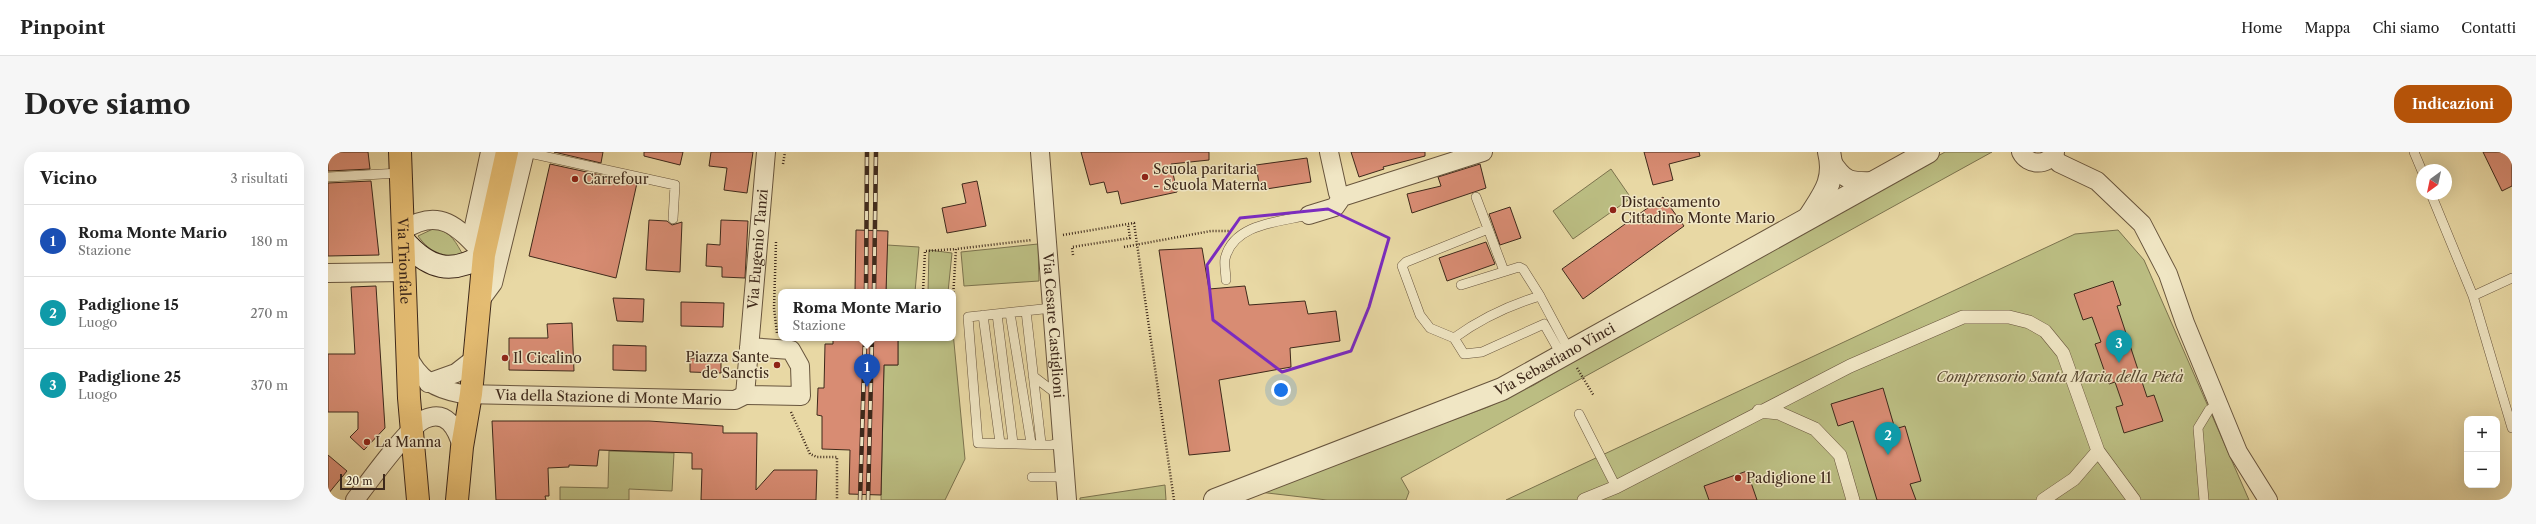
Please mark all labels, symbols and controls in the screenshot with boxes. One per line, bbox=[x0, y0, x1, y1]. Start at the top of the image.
text: Pinpoint bbox=[20, 16, 105, 39]
text: Home bbox=[2241, 19, 2282, 37]
text: Mappa bbox=[2304, 19, 2350, 37]
text: Chi siamo bbox=[2372, 19, 2439, 37]
text: Contatti bbox=[2461, 19, 2516, 37]
button: Indicazioni bbox=[2394, 85, 2512, 123]
text: Dove siamo bbox=[24, 87, 191, 121]
place label: Scuola paritaria - Scuola Materna bbox=[1153, 160, 1268, 194]
north arrow bbox=[2416, 164, 2452, 200]
text: Vicino bbox=[40, 168, 97, 188]
text: 3 risultati bbox=[230, 170, 288, 186]
place label: Carrefour bbox=[583, 170, 649, 188]
marker: Scuola paritaria - Scuola Materna bbox=[1140, 172, 1150, 182]
marker: Carrefour bbox=[570, 174, 580, 184]
street label: Via Eugenio Tanzi bbox=[743, 188, 772, 311]
place label: Distaccamento Cittadino Monte Mario bbox=[1621, 193, 1775, 227]
marker: Distaccamento Cittadino Monte Mario bbox=[1608, 205, 1618, 215]
street label: Via Trionfale bbox=[393, 216, 415, 305]
text: Roma Monte Mario bbox=[78, 223, 227, 242]
text: 1 bbox=[50, 233, 56, 249]
text: 180 m bbox=[251, 233, 288, 249]
text: Stazione bbox=[78, 242, 131, 258]
street label: Via Cesare Castiglioni bbox=[1039, 251, 1068, 399]
popup bbox=[778, 289, 956, 341]
text: Padiglione 15 bbox=[78, 295, 179, 314]
text: Roma Monte Mario bbox=[793, 298, 942, 317]
text: 2 bbox=[49, 305, 57, 321]
text: 270 m bbox=[250, 305, 288, 321]
text: Luogo bbox=[78, 314, 117, 330]
text: Stazione bbox=[793, 317, 846, 333]
street label: Via Sebastiano Vinci bbox=[1491, 319, 1618, 400]
pin: 3 bbox=[2106, 330, 2132, 363]
place label: Piazza Sante de Sanctis bbox=[685, 348, 769, 382]
place label: Il Cicalino bbox=[513, 349, 582, 367]
marker: Il Cicalino bbox=[500, 353, 510, 363]
pin: 1 bbox=[854, 354, 880, 387]
marker: Piazza Sante de Sanctis bbox=[772, 360, 782, 370]
text: Padiglione 25 bbox=[78, 367, 181, 386]
park label: Comprensorio Santa Maria della Pietà bbox=[1936, 368, 2184, 386]
text: 3 bbox=[49, 377, 57, 393]
text: 370 m bbox=[251, 377, 288, 393]
your location bbox=[1271, 380, 1291, 400]
text: Luogo bbox=[78, 386, 117, 402]
street label: Via della Stazione di Monte Mario bbox=[494, 386, 722, 409]
map controls bbox=[2464, 416, 2500, 488]
button: + bbox=[2464, 416, 2500, 452]
pin: 2 bbox=[1875, 422, 1901, 455]
place label: La Manna bbox=[375, 433, 442, 451]
marker: La Manna bbox=[362, 437, 372, 447]
button: − bbox=[2464, 452, 2500, 488]
place label: Padiglione 11 bbox=[1746, 469, 1832, 487]
scale bar bbox=[340, 472, 385, 491]
marker: Padiglione 11 bbox=[1733, 473, 1743, 483]
text: 20 m bbox=[346, 474, 372, 488]

